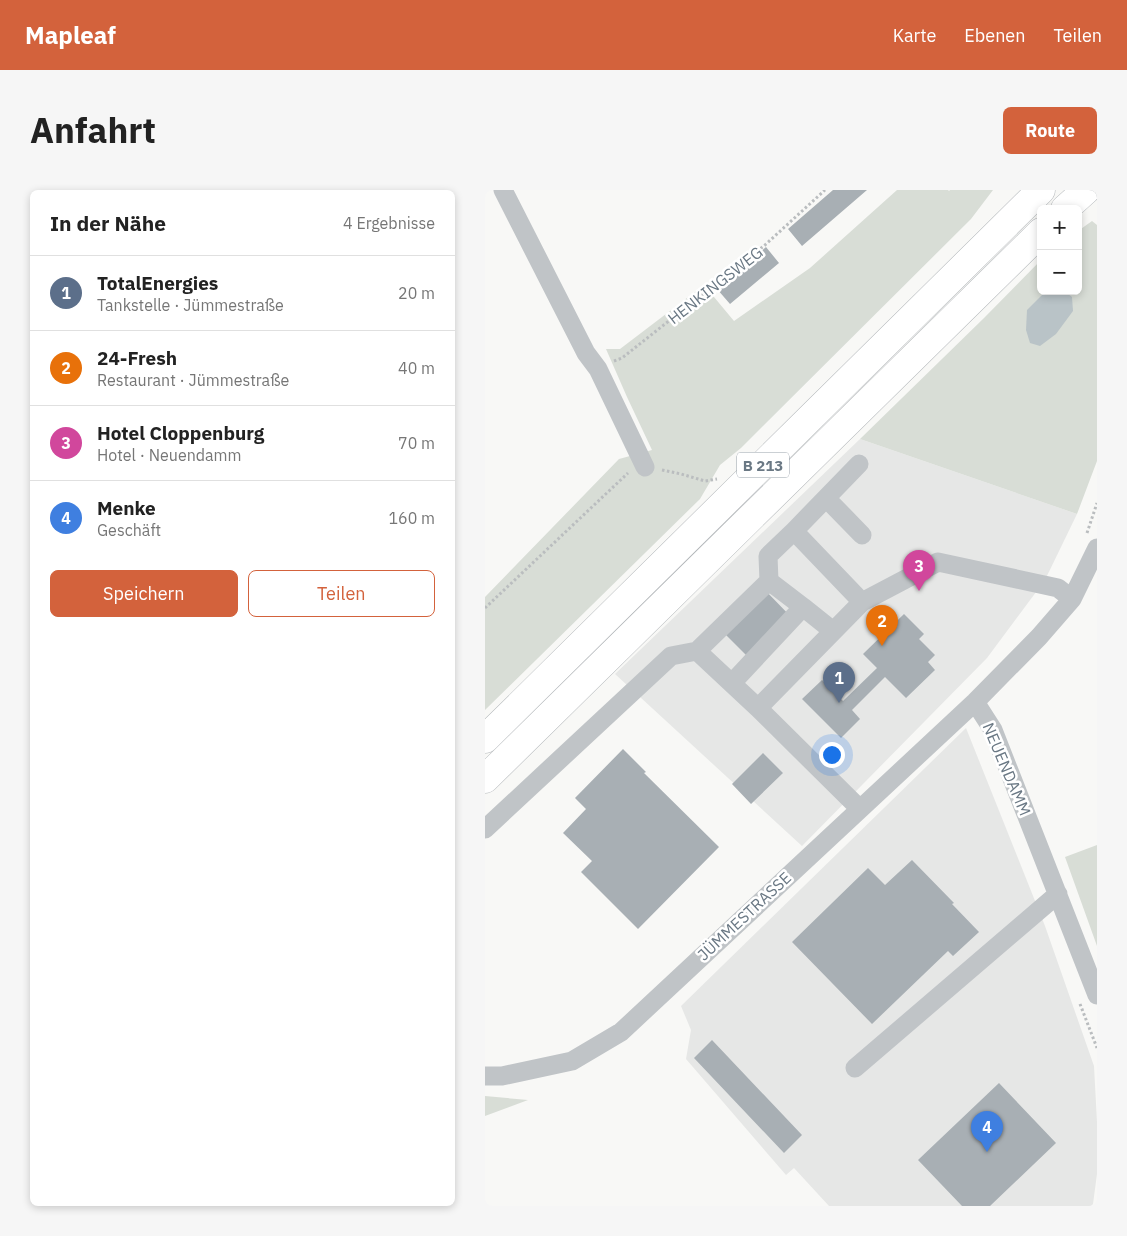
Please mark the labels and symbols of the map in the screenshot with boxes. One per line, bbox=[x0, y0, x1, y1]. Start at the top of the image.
street label: HENKINGSWEG bbox=[664, 242, 766, 328]
road number: B 213 bbox=[737, 452, 789, 478]
pin: 3 bbox=[903, 550, 935, 591]
pin: 2 bbox=[866, 605, 898, 646]
pin: 1 bbox=[823, 662, 855, 703]
street label: NEUENDAMM bbox=[978, 720, 1036, 818]
your location bbox=[819, 742, 845, 768]
street label: JÜMMESTRASSE bbox=[693, 867, 795, 965]
pin: 4 bbox=[971, 1111, 1003, 1152]

